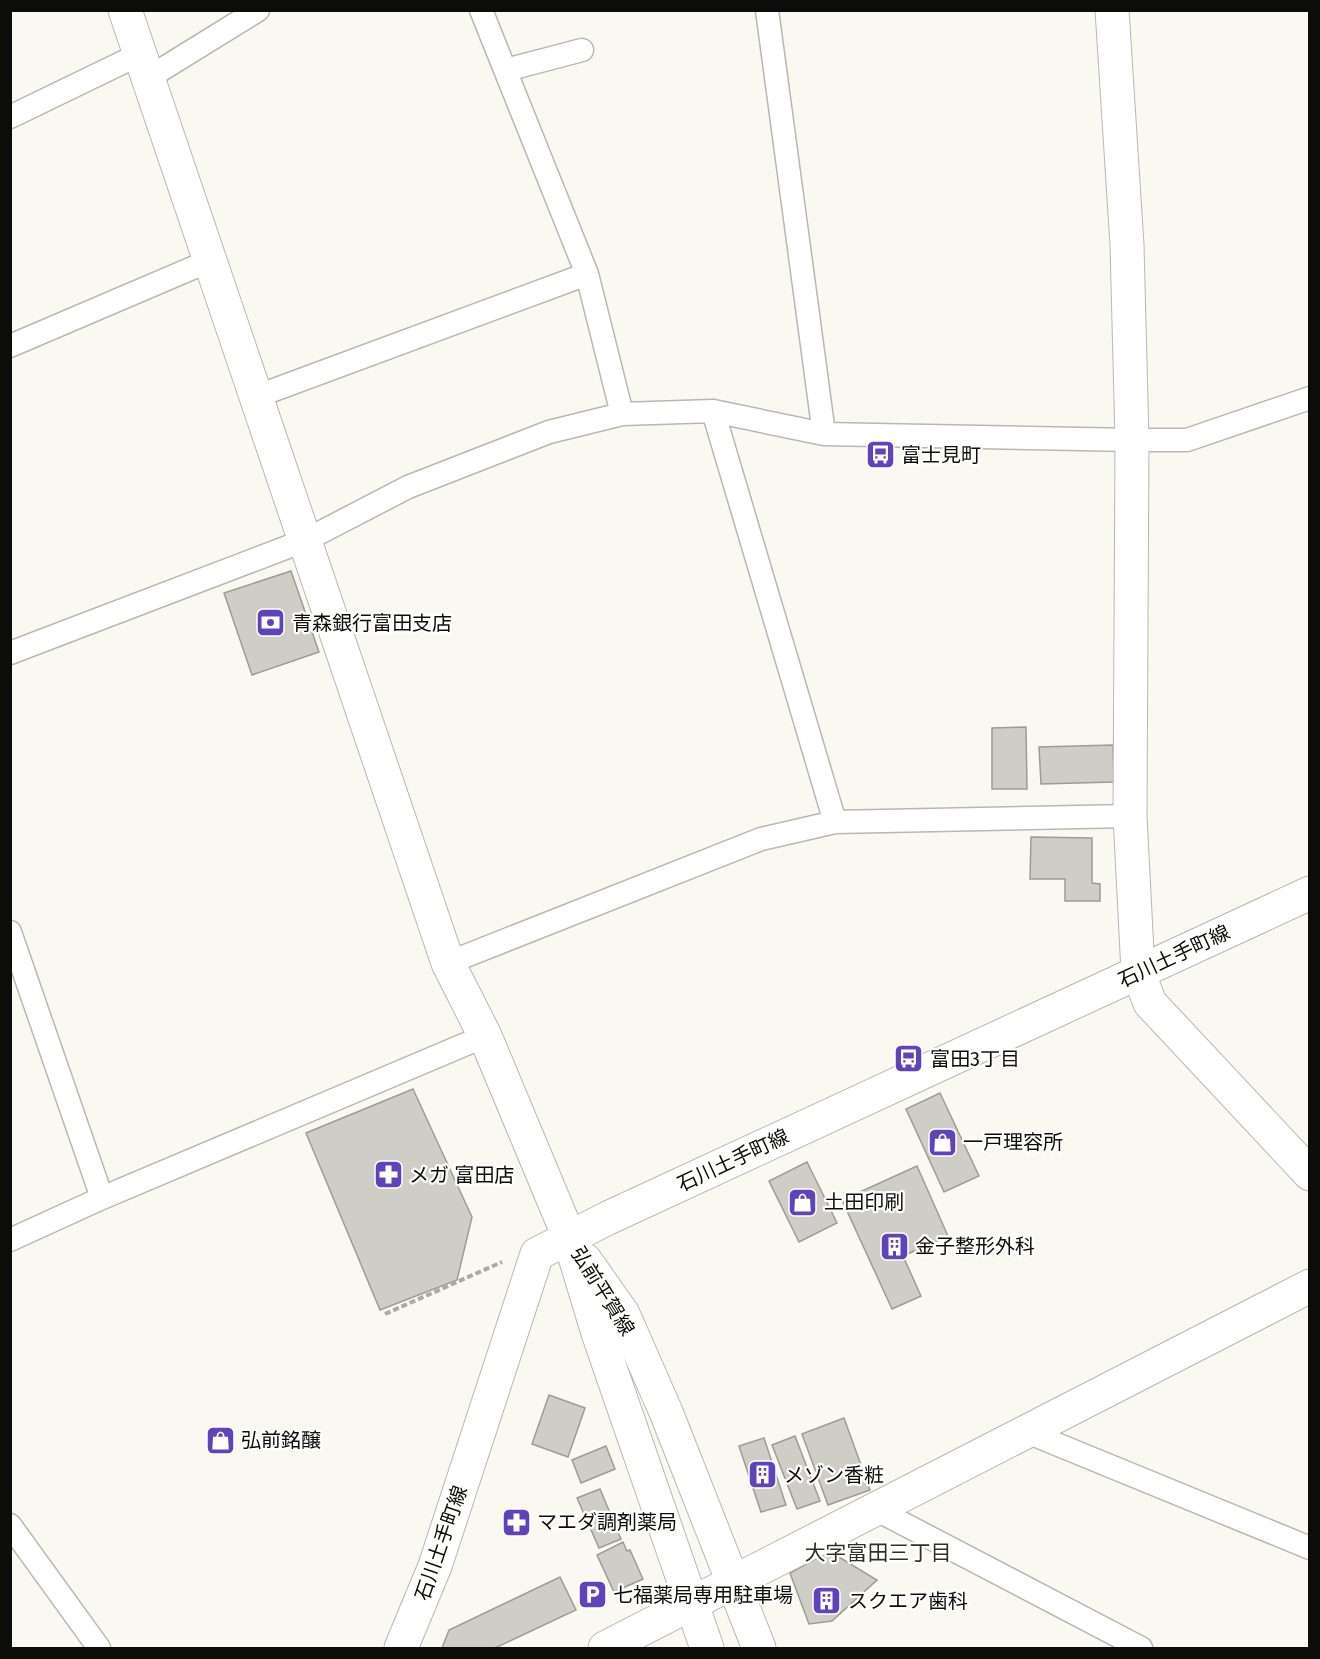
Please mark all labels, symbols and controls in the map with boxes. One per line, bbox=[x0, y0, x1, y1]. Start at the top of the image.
bus stop icon: 富士見町 bbox=[864, 439, 896, 471]
place label: 富士見町 bbox=[901, 443, 981, 467]
bank icon: 青森銀行富田支店 bbox=[255, 607, 287, 639]
place label: 青森銀行富田支店 bbox=[292, 611, 452, 635]
street label: 石川土手町線 bbox=[1115, 920, 1233, 992]
bus stop icon: 富田3丁目 bbox=[893, 1043, 925, 1075]
place label: 富田3丁目 bbox=[930, 1047, 1020, 1071]
street label: 石川土手町線 bbox=[674, 1124, 792, 1196]
shop icon: 一戸理容所 bbox=[926, 1126, 958, 1158]
place label: 一戸理容所 bbox=[963, 1130, 1063, 1154]
pharmacy icon: メガ 富田店 bbox=[372, 1159, 404, 1191]
place label: メガ 富田店 bbox=[409, 1163, 514, 1187]
shop icon: 土田印刷 bbox=[787, 1186, 819, 1218]
place label: 土田印刷 bbox=[824, 1190, 904, 1214]
building icon: 金子整形外科 bbox=[878, 1230, 910, 1262]
place label: 金子整形外科 bbox=[915, 1234, 1035, 1258]
street label: 弘前平賀線 bbox=[566, 1242, 640, 1340]
shop icon: 弘前銘醸 bbox=[204, 1424, 236, 1456]
place label: 弘前銘醸 bbox=[241, 1428, 321, 1452]
building icon: メゾン香粧 bbox=[747, 1459, 779, 1491]
place label: メゾン香粧 bbox=[784, 1463, 884, 1487]
street label: 石川土手町線 bbox=[410, 1482, 472, 1604]
pharmacy icon: マエダ調剤薬局 bbox=[500, 1506, 532, 1538]
place label: マエダ調剤薬局 bbox=[537, 1510, 677, 1534]
district label: 大字富田三丁目 bbox=[805, 1540, 952, 1566]
parking icon: 七福薬局専用駐車場 bbox=[576, 1579, 608, 1611]
place label: 七福薬局専用駐車場 bbox=[613, 1583, 793, 1607]
building icon: スクエア歯科 bbox=[811, 1585, 843, 1617]
place label: スクエア歯科 bbox=[848, 1589, 968, 1613]

